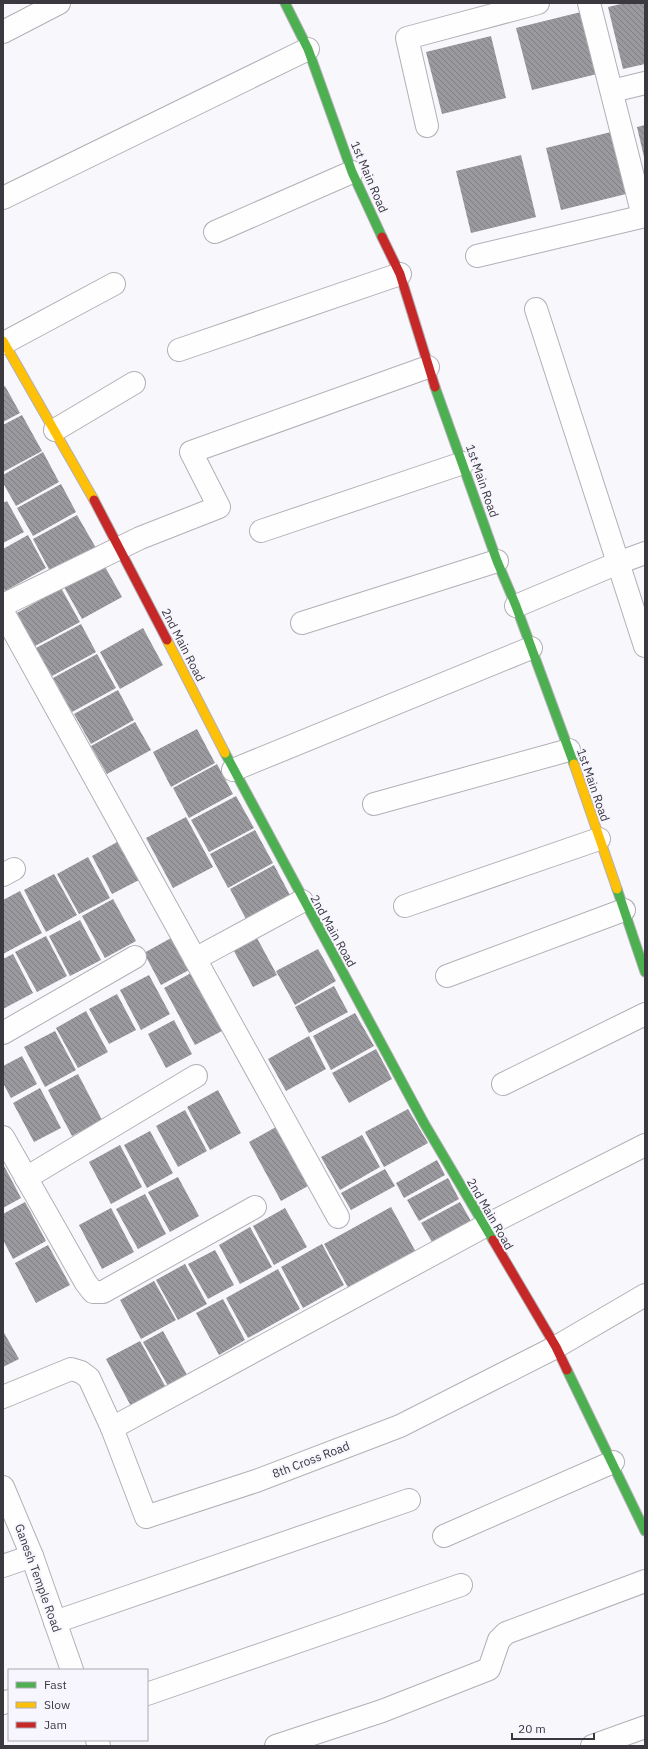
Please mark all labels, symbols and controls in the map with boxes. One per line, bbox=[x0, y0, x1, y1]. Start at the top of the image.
street label: 1st Main Road bbox=[348, 139, 391, 215]
street label: 1st Main Road bbox=[463, 442, 502, 519]
street label: 2nd Main Road bbox=[159, 606, 208, 684]
street label: 1st Main Road bbox=[574, 746, 613, 823]
street label: 2nd Main Road bbox=[307, 892, 359, 969]
street label: 2nd Main Road bbox=[464, 1175, 517, 1252]
street label: 8th Cross Road bbox=[270, 1438, 352, 1481]
street label: Ganesh Temple Road bbox=[12, 1522, 65, 1634]
legend bbox=[8, 1669, 148, 1741]
text: Fast bbox=[44, 1677, 67, 1692]
text: Slow bbox=[44, 1697, 70, 1712]
scale bar bbox=[512, 1715, 594, 1741]
text: Jam bbox=[44, 1717, 67, 1732]
text: 20 m bbox=[518, 1721, 546, 1736]

